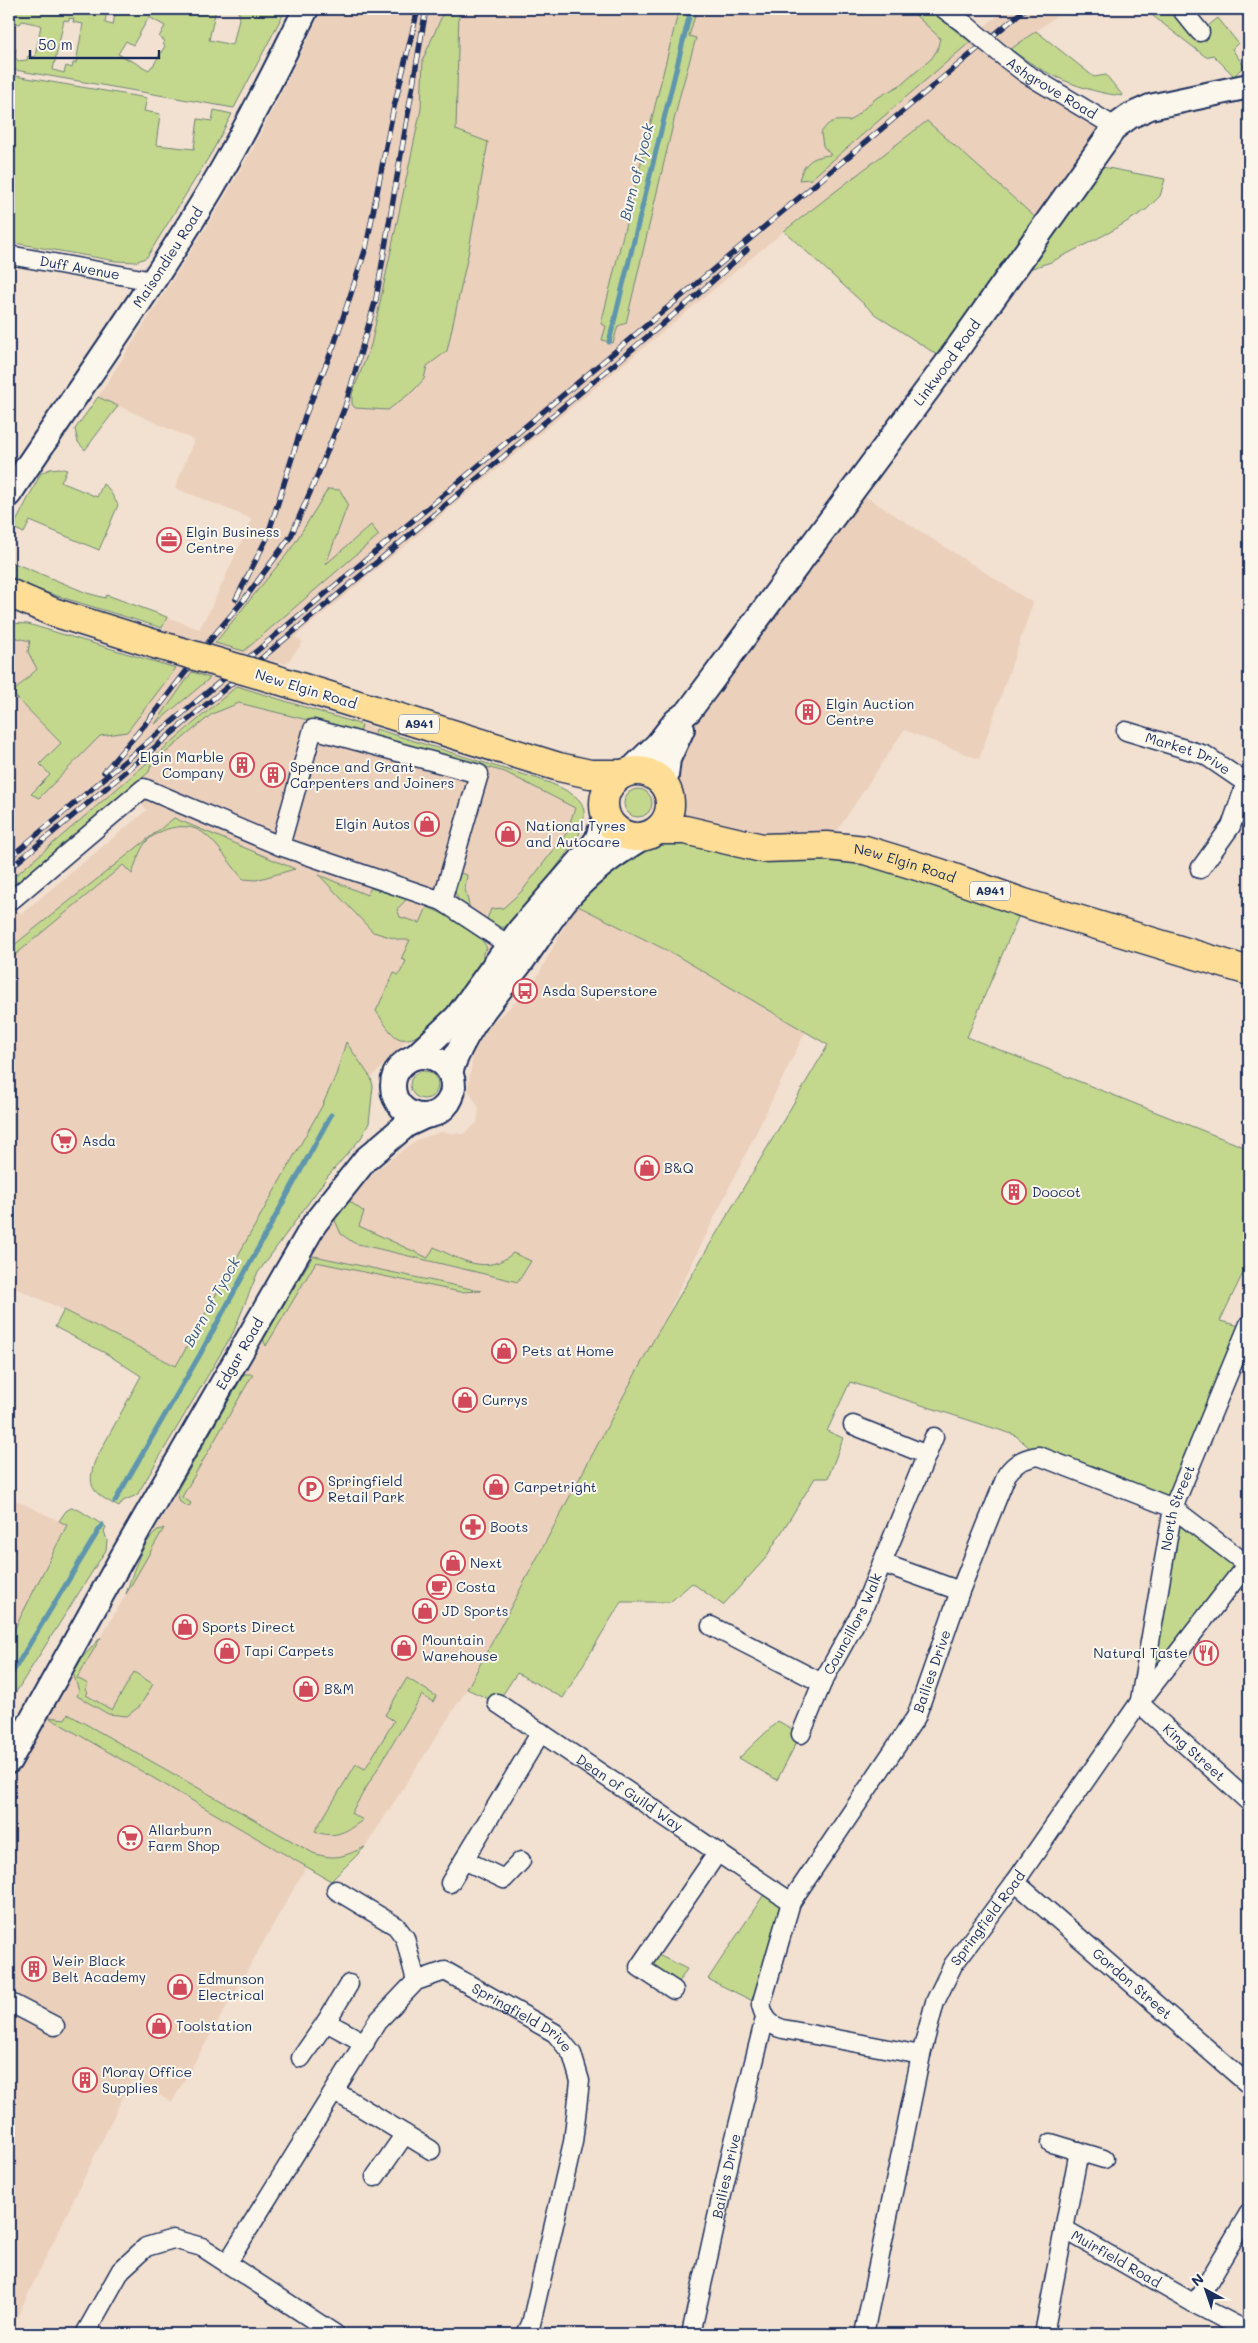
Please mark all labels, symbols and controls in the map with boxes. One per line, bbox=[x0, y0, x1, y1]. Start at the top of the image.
scale bar bbox=[30, 28, 159, 60]
text: 50 m bbox=[38, 34, 73, 54]
street label: Ashgrove Road bbox=[1003, 52, 1101, 123]
water label: Burn of Tyock bbox=[614, 120, 658, 222]
street label: Maisondieu Road bbox=[128, 203, 207, 311]
street label: Duff Avenue bbox=[38, 251, 122, 284]
street label: Linkwood Road bbox=[909, 315, 984, 409]
place label: Elgin Business Centre bbox=[186, 522, 280, 557]
office icon: Elgin Business Centre bbox=[156, 527, 182, 553]
street label: New Elgin Road bbox=[253, 664, 359, 713]
place label: Elgin Auction Centre bbox=[826, 694, 914, 729]
building icon: Elgin Auction Centre bbox=[795, 699, 821, 725]
road number: A941 bbox=[399, 714, 439, 734]
street label: Market Drive bbox=[1143, 727, 1234, 779]
place label: Elgin Marble Company bbox=[140, 747, 224, 782]
building icon: Elgin Marble Company bbox=[229, 752, 255, 778]
place label: Spence and Grant Carpenters and Joiners bbox=[290, 757, 454, 792]
building icon: Spence and Grant Carpenters and Joiners bbox=[260, 762, 286, 788]
shop icon: Elgin Autos bbox=[414, 811, 440, 837]
place label: Elgin Autos bbox=[335, 814, 410, 833]
place label: National Tyres and Autocare bbox=[526, 816, 626, 851]
shop icon: National Tyres and Autocare bbox=[495, 821, 521, 847]
street label: New Elgin Road bbox=[853, 839, 959, 887]
road number: A941 bbox=[970, 881, 1010, 900]
bus stop icon: Asda Superstore bbox=[512, 978, 538, 1004]
place label: Asda Superstore bbox=[542, 981, 657, 1000]
supermarket icon: Asda bbox=[51, 1128, 77, 1154]
place label: Asda bbox=[82, 1131, 116, 1150]
shop icon: B&Q bbox=[634, 1155, 660, 1181]
place label: B&Q bbox=[664, 1158, 694, 1177]
building icon: Doocot bbox=[1001, 1179, 1027, 1205]
place label: Doocot bbox=[1032, 1182, 1081, 1201]
water label: Burn of Tyock bbox=[178, 1252, 245, 1350]
street label: Edgar Road bbox=[211, 1314, 267, 1393]
shop icon: Pets at Home bbox=[491, 1338, 517, 1364]
place label: Pets at Home bbox=[522, 1341, 614, 1360]
shop icon: Currys bbox=[452, 1387, 478, 1413]
place label: Currys bbox=[482, 1390, 528, 1409]
street label: North Street bbox=[1156, 1462, 1199, 1552]
place label: Springfield Retail Park bbox=[328, 1471, 405, 1506]
shop icon: Carpetright bbox=[483, 1474, 509, 1500]
parking icon: Springfield Retail Park bbox=[298, 1476, 324, 1502]
place label: Carpetright bbox=[514, 1477, 597, 1496]
pharmacy icon: Boots bbox=[460, 1514, 486, 1540]
place label: Boots bbox=[490, 1517, 528, 1536]
shop icon: Next bbox=[440, 1550, 466, 1576]
place label: Next bbox=[470, 1553, 502, 1572]
street label: Councillors Walk bbox=[819, 1570, 886, 1678]
cafe icon: Costa bbox=[426, 1574, 452, 1600]
place label: Costa bbox=[456, 1577, 496, 1596]
shop icon: JD Sports bbox=[412, 1598, 438, 1624]
place label: JD Sports bbox=[442, 1601, 509, 1620]
shop icon: Sports Direct bbox=[172, 1614, 198, 1640]
place label: Sports Direct bbox=[202, 1617, 295, 1636]
street label: Bailies Drive bbox=[908, 1627, 955, 1715]
place label: Mountain Warehouse bbox=[422, 1630, 498, 1665]
shop icon: Mountain Warehouse bbox=[391, 1635, 417, 1661]
shop icon: Tapi Carpets bbox=[214, 1638, 240, 1664]
restaurant icon: Natural Taste bbox=[1193, 1640, 1219, 1666]
place label: Tapi Carpets bbox=[244, 1641, 334, 1660]
place label: Natural Taste bbox=[1093, 1643, 1188, 1662]
shop icon: B&M bbox=[293, 1676, 319, 1702]
place label: B&M bbox=[324, 1679, 354, 1698]
street label: King Street bbox=[1159, 1719, 1230, 1785]
street label: Dean of Guild Way bbox=[573, 1749, 687, 1835]
place label: Allarburn Farm Shop bbox=[148, 1820, 220, 1855]
supermarket icon: Allarburn Farm Shop bbox=[117, 1825, 143, 1851]
street label: Springfield Road bbox=[946, 1867, 1029, 1969]
street label: Gordon Street bbox=[1088, 1943, 1176, 2023]
place label: Weir Black Belt Academy bbox=[52, 1951, 146, 1986]
building icon: Weir Black Belt Academy bbox=[21, 1956, 47, 1982]
place label: Edmunson Electrical bbox=[198, 1969, 264, 2004]
shop icon: Edmunson Electrical bbox=[167, 1974, 193, 2000]
street label: Springfield Drive bbox=[469, 1978, 577, 2056]
shop icon: Toolstation bbox=[146, 2013, 172, 2039]
place label: Toolstation bbox=[176, 2016, 252, 2035]
place label: Moray Office Supplies bbox=[102, 2062, 192, 2097]
building icon: Moray Office Supplies bbox=[72, 2067, 98, 2093]
street label: Bailies Drive bbox=[707, 2131, 745, 2220]
street label: Muirfield Road bbox=[1068, 2225, 1165, 2292]
north arrow bbox=[1180, 2266, 1230, 2316]
text: N bbox=[1187, 2269, 1208, 2290]

